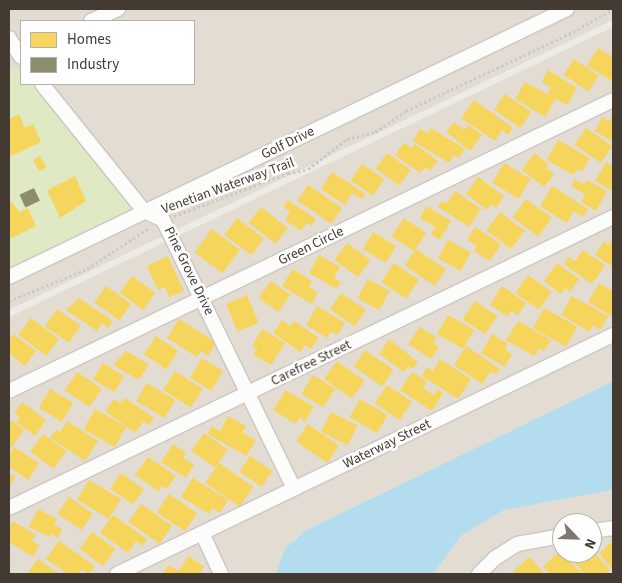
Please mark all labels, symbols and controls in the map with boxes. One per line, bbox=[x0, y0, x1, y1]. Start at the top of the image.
legend bbox=[20, 20, 195, 85]
text: Homes bbox=[67, 29, 111, 50]
text: Industry bbox=[67, 54, 119, 75]
street label: Golf Drive bbox=[259, 123, 317, 163]
street label: Venetian Waterway Trail bbox=[159, 154, 297, 218]
street label: Green Circle bbox=[276, 223, 346, 269]
street label: Pine Grove Drive bbox=[160, 224, 218, 318]
street label: Carefree Street bbox=[268, 336, 354, 390]
street label: Waterway Street bbox=[340, 415, 434, 473]
north arrow bbox=[552, 513, 602, 563]
text: N bbox=[579, 535, 601, 552]

